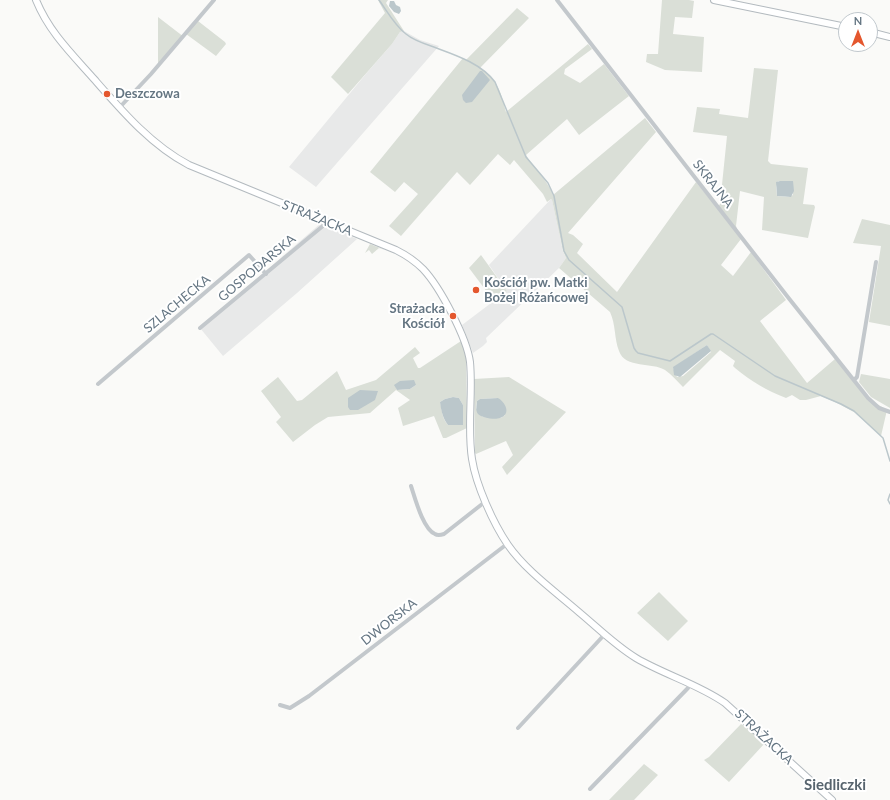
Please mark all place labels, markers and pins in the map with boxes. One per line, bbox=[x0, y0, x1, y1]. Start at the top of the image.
place label: Deszczowa bbox=[115, 86, 180, 102]
marker: Deszczowa bbox=[102, 89, 112, 99]
place label: Kościół pw. Matki Bożej Różańcowej bbox=[484, 275, 588, 306]
marker: Kościół pw. Matki Bożej Różańcowej bbox=[471, 285, 481, 295]
place label: Strażacka Kościół bbox=[390, 301, 445, 332]
marker: Strażacka Kościół bbox=[448, 311, 458, 321]

